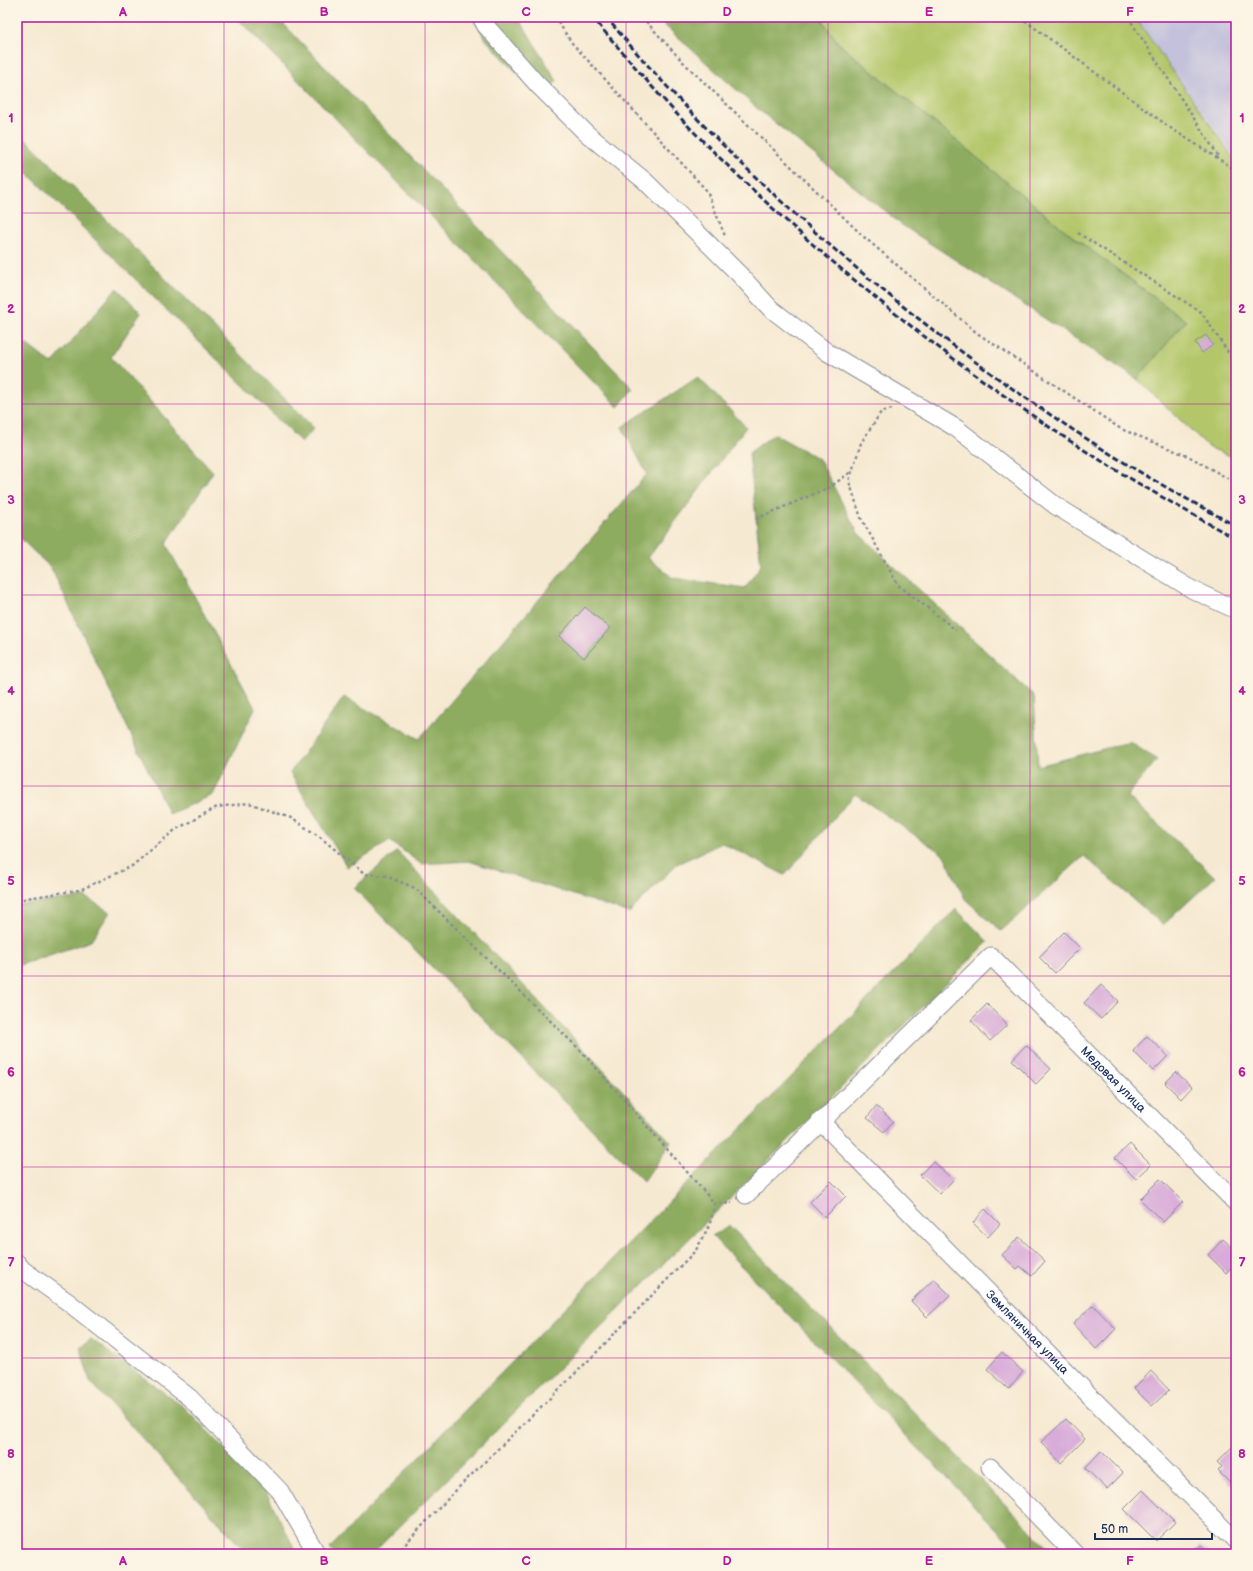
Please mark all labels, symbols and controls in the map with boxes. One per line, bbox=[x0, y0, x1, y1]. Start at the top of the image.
text: A bbox=[118, 4, 127, 20]
text: B bbox=[319, 4, 329, 20]
text: C bbox=[521, 4, 531, 20]
text: D bbox=[722, 4, 732, 20]
text: E bbox=[925, 4, 934, 20]
text: F bbox=[1126, 4, 1134, 20]
text: 1 bbox=[8, 110, 14, 126]
text: 1 bbox=[1239, 110, 1245, 126]
text: 2 bbox=[7, 301, 15, 317]
text: 2 bbox=[1238, 301, 1246, 317]
text: 3 bbox=[7, 492, 15, 508]
text: 3 bbox=[1238, 492, 1246, 508]
text: 4 bbox=[7, 683, 15, 699]
text: 4 bbox=[1238, 683, 1246, 699]
text: 5 bbox=[7, 873, 15, 889]
text: 5 bbox=[1238, 873, 1246, 889]
street label: Медовая улица bbox=[1077, 1043, 1149, 1115]
text: 6 bbox=[7, 1064, 15, 1080]
text: 6 bbox=[1238, 1064, 1246, 1080]
text: 7 bbox=[7, 1255, 15, 1271]
text: 7 bbox=[1238, 1255, 1246, 1271]
street label: Земляничная улица bbox=[983, 1287, 1072, 1377]
text: 8 bbox=[7, 1446, 15, 1462]
text: 8 bbox=[1238, 1446, 1246, 1462]
scale bar bbox=[1095, 1515, 1212, 1541]
text: 50 m bbox=[1101, 1522, 1128, 1537]
text: A bbox=[118, 1553, 127, 1569]
text: B bbox=[319, 1553, 329, 1569]
text: C bbox=[521, 1553, 531, 1569]
text: D bbox=[722, 1553, 732, 1569]
text: E bbox=[925, 1553, 934, 1569]
text: F bbox=[1126, 1553, 1134, 1569]

